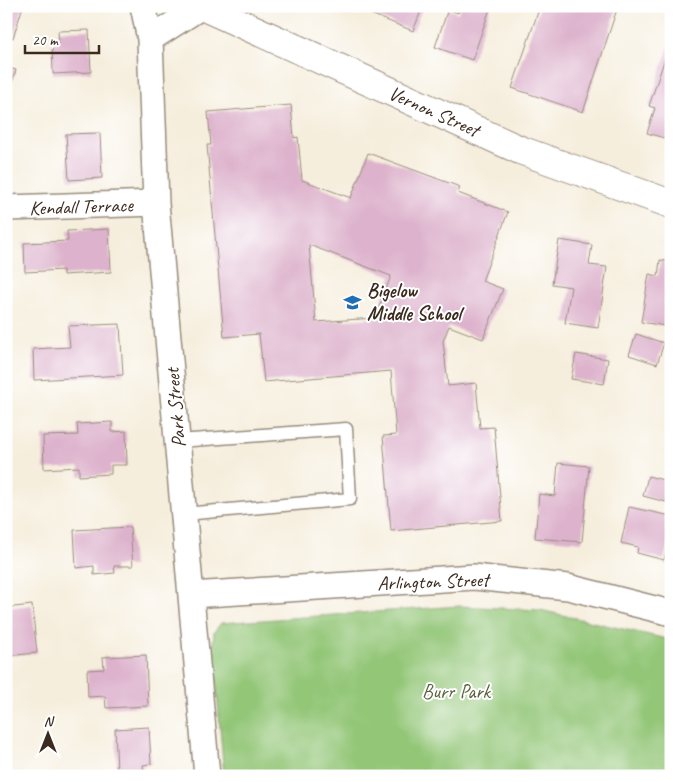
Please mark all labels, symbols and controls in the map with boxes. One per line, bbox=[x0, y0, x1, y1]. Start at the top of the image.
scale bar bbox=[25, 22, 99, 54]
text: 20 m bbox=[32, 31, 59, 50]
street label: Vernon Street bbox=[385, 80, 486, 144]
street label: Kendall Terrace bbox=[29, 192, 135, 221]
place label: Bigelow Middle School bbox=[367, 278, 464, 326]
school or university icon: Bigelow Middle School bbox=[343, 292, 363, 312]
street label: Park Street bbox=[159, 365, 191, 449]
street label: Arlington Street bbox=[377, 567, 492, 596]
park label: Burr Park bbox=[422, 679, 492, 704]
north arrow bbox=[22, 710, 72, 760]
text: N bbox=[44, 713, 55, 730]

